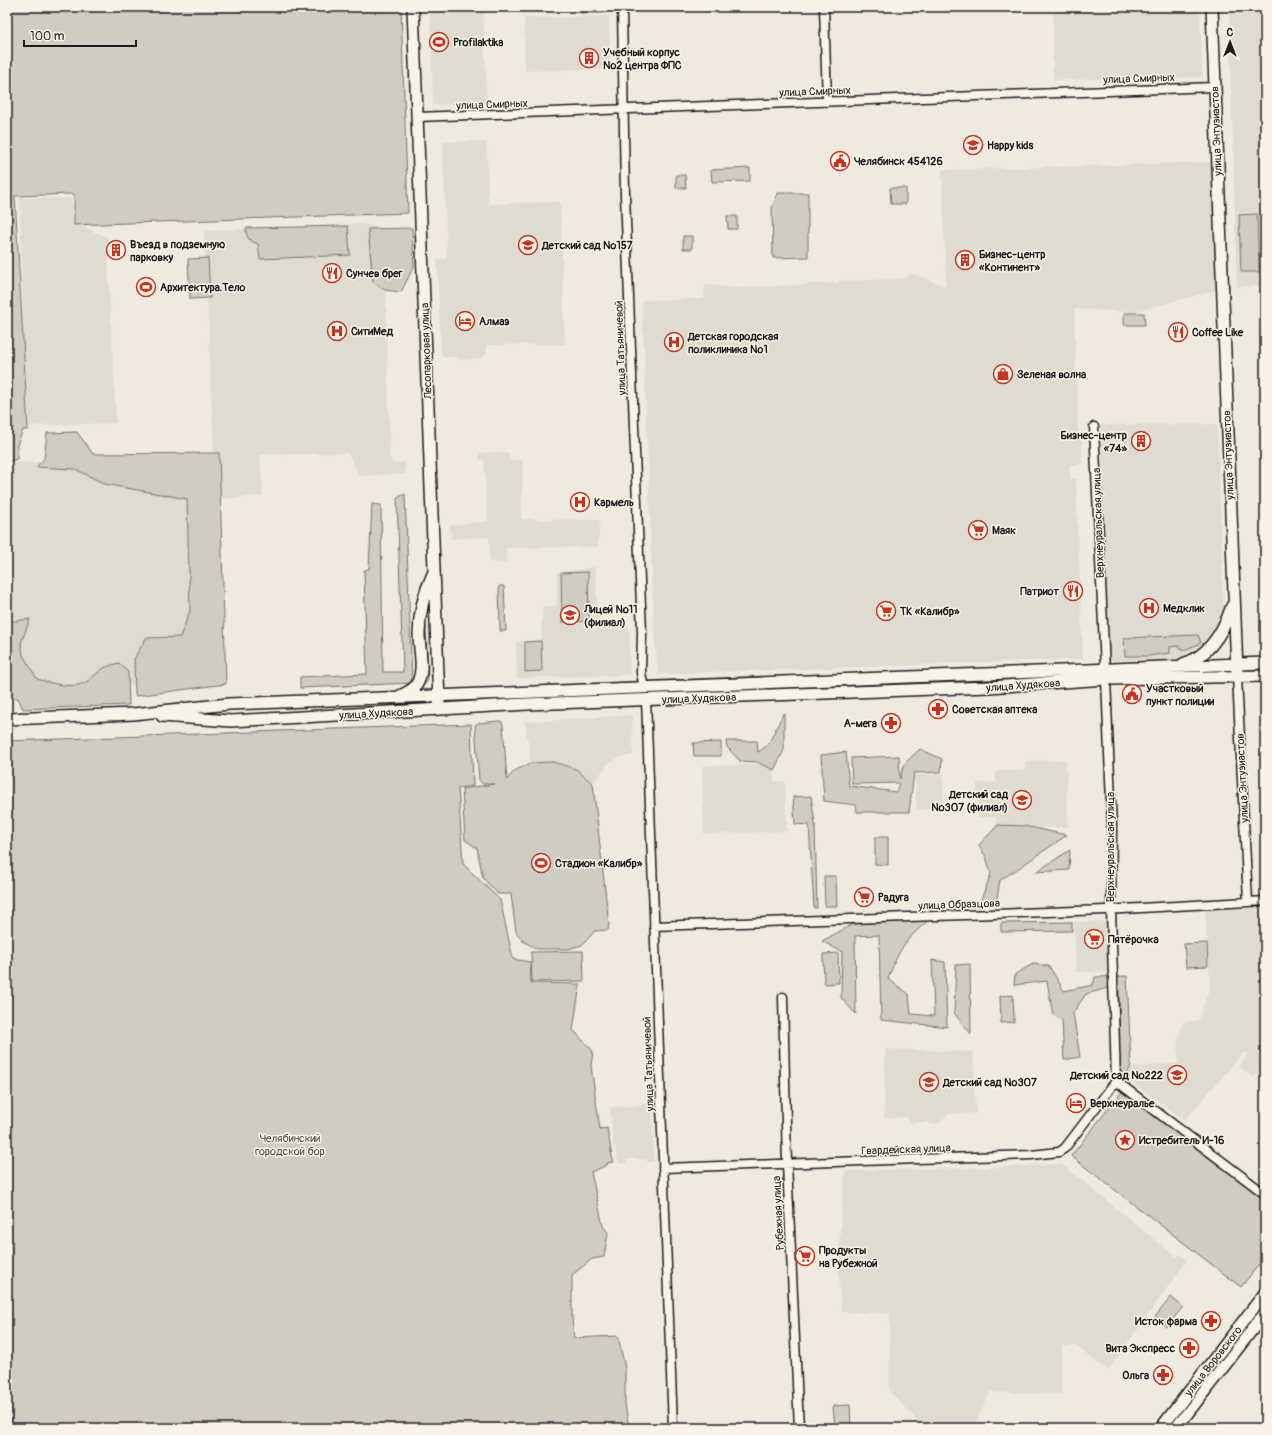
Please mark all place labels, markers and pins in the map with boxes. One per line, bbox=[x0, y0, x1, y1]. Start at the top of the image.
sports icon: Profilaktika bbox=[428, 31, 450, 53]
place label: Profilaktika bbox=[453, 36, 503, 49]
place label: Учебный корпус №2 центра ФПС bbox=[603, 46, 682, 72]
building icon: Учебный корпус №2 центра ФПС bbox=[578, 47, 600, 69]
school or university icon: Happy kids bbox=[962, 134, 984, 156]
place label: Happy kids bbox=[987, 139, 1033, 152]
public building icon: Челябинск 454126 bbox=[829, 150, 851, 172]
place label: Челябинск 454126 bbox=[854, 155, 943, 168]
school or university icon: Детский сад №157 bbox=[517, 234, 539, 256]
place label: Въезд в подземную парковку bbox=[130, 238, 226, 264]
building icon: Въезд в подземную парковку bbox=[105, 239, 127, 261]
place label: Детский сад №157 bbox=[541, 239, 633, 252]
place label: Бизнес-центр «Континент» bbox=[978, 248, 1046, 274]
building icon: Бизнес-центр «Континент» bbox=[954, 249, 976, 271]
restaurant icon: Сунчев брег bbox=[321, 262, 343, 284]
place label: Сунчев брег bbox=[346, 267, 403, 280]
sports icon: Архитектура.Тело bbox=[135, 276, 157, 298]
place label: Архитектура.Тело bbox=[160, 281, 246, 294]
hotel icon: Алмаз bbox=[454, 310, 476, 332]
place label: Алмаз bbox=[479, 315, 510, 328]
hospital icon: СитиМед bbox=[326, 320, 348, 342]
restaurant icon: Coffee Like bbox=[1167, 321, 1189, 343]
place label: СитиМед bbox=[351, 325, 393, 338]
place label: Coffee Like bbox=[1192, 326, 1244, 339]
place label: Детская городская поликлиника №1 bbox=[687, 330, 778, 356]
hospital icon: Детская городская поликлиника №1 bbox=[663, 331, 685, 353]
shop icon: Зеленая волна bbox=[992, 363, 1014, 385]
place label: Зеленая волна bbox=[1017, 368, 1086, 381]
place label: Бизнес-центр «74» bbox=[1061, 429, 1127, 455]
building icon: Бизнес-центр «74» bbox=[1130, 430, 1152, 452]
hospital icon: Кармель bbox=[569, 491, 591, 513]
place label: Кармель bbox=[594, 496, 634, 509]
supermarket icon: Маяк bbox=[967, 519, 989, 541]
place label: Маяк bbox=[992, 524, 1016, 537]
restaurant icon: Патриот bbox=[1062, 580, 1084, 602]
place label: Патриот bbox=[1020, 585, 1059, 598]
hospital icon: Медклик bbox=[1138, 597, 1160, 619]
supermarket icon: ТК «Калибр» bbox=[875, 600, 897, 622]
place label: Медклик bbox=[1163, 602, 1205, 615]
place label: Лицей №11 (филиал) bbox=[583, 603, 637, 629]
school or university icon: Лицей №11 (филиал) bbox=[559, 604, 581, 626]
place label: ТК «Калибр» bbox=[899, 605, 960, 618]
place label: Участковый пункт полиции bbox=[1146, 682, 1214, 708]
public building icon: Участковый пункт полиции bbox=[1121, 683, 1143, 705]
pharmacy icon: Советская аптека bbox=[927, 698, 949, 720]
place label: Советская аптека bbox=[952, 703, 1037, 716]
pharmacy icon: А-мега bbox=[880, 712, 902, 734]
place label: А-мега bbox=[844, 717, 877, 730]
place label: Детский сад №307 (филиал) bbox=[931, 788, 1008, 814]
school or university icon: Детский сад №307 (филиал) bbox=[1011, 789, 1033, 811]
sports icon: Стадион «Калибр» bbox=[530, 852, 552, 874]
place label: Стадион «Калибр» bbox=[555, 857, 643, 870]
supermarket icon: Радуга bbox=[853, 886, 875, 908]
place label: Радуга bbox=[878, 891, 909, 904]
supermarket icon: Пятёрочка bbox=[1083, 928, 1105, 950]
place label: Пятёрочка bbox=[1108, 933, 1159, 946]
school or university icon: Детский сад №222 bbox=[1166, 1064, 1188, 1086]
place label: Детский сад №222 bbox=[1069, 1069, 1163, 1082]
school or university icon: Детский сад №307 bbox=[918, 1071, 940, 1093]
place label: Детский сад №307 bbox=[942, 1076, 1037, 1089]
hotel icon: Верхнеуралье bbox=[1065, 1092, 1087, 1114]
place label: Верхнеуралье bbox=[1090, 1097, 1155, 1110]
place icon: Истребитель И-16 bbox=[1114, 1129, 1136, 1151]
place label: Истребитель И-16 bbox=[1139, 1134, 1225, 1147]
place label: Продукты на Рубежной bbox=[819, 1244, 878, 1270]
supermarket icon: Продукты на Рубежной bbox=[794, 1245, 816, 1267]
pharmacy icon: Исток фарма bbox=[1200, 1310, 1222, 1332]
place label: Исток фарма bbox=[1135, 1315, 1197, 1328]
pharmacy icon: Вита Экспресс bbox=[1178, 1337, 1200, 1359]
place label: Вита Экспресс bbox=[1106, 1342, 1175, 1355]
pharmacy icon: Ольга bbox=[1152, 1364, 1174, 1386]
place label: Ольга bbox=[1122, 1369, 1149, 1382]

